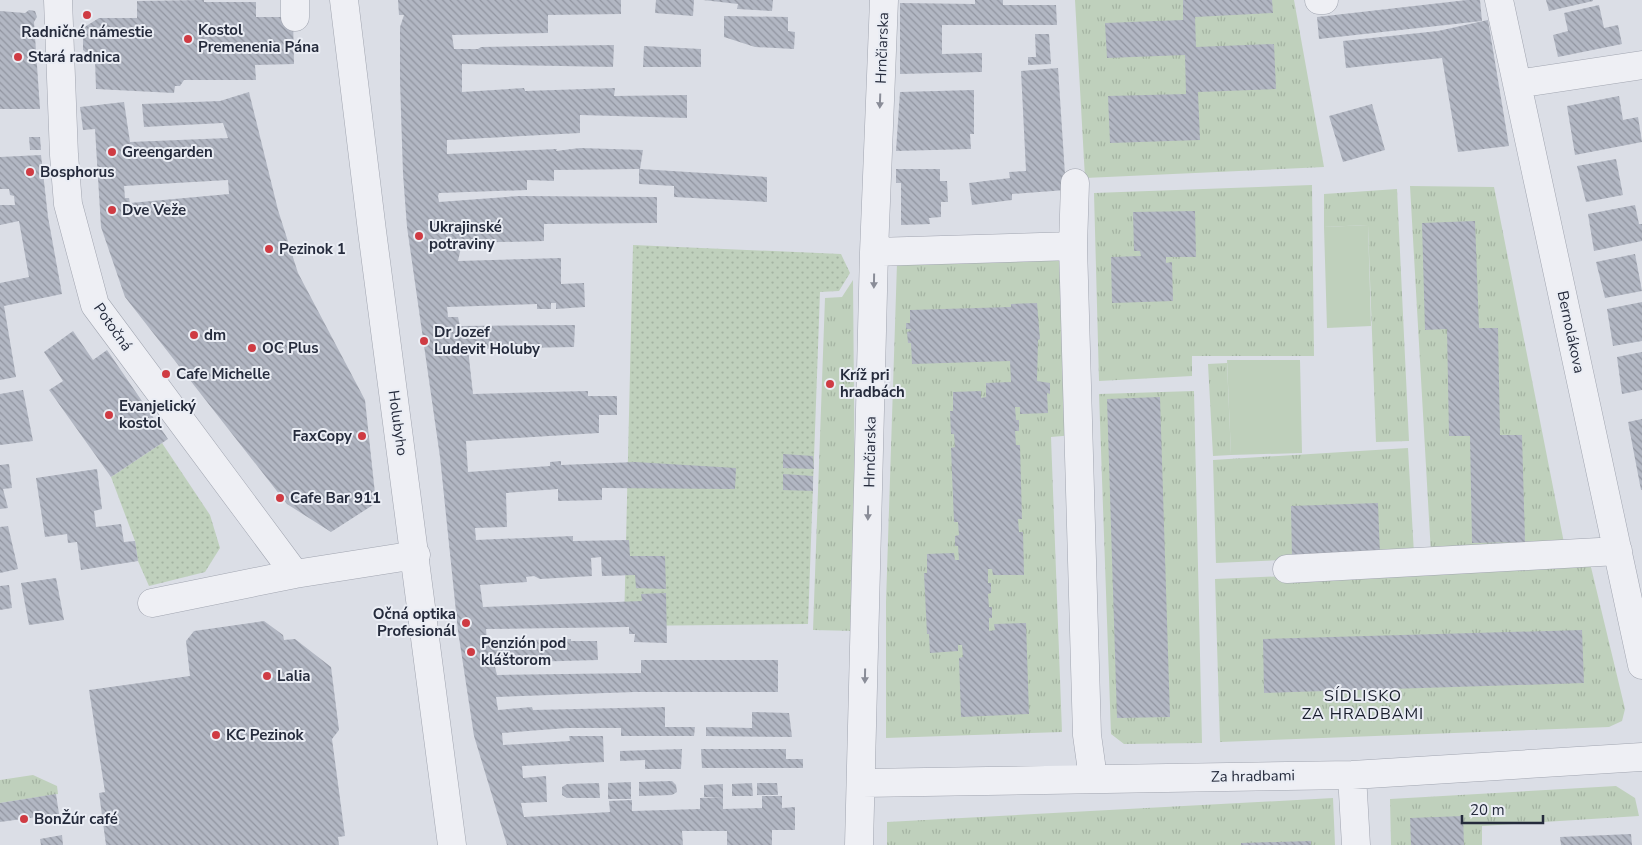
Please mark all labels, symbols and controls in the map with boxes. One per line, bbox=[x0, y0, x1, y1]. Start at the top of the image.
marker: Radničné námestie bbox=[81, 9, 93, 21]
street label: Hrnčiarska bbox=[871, 12, 893, 84]
place label: Kostol Premenenia Pána bbox=[198, 20, 319, 57]
place label: Radničné námestie bbox=[21, 22, 153, 42]
marker: Kostol Premenenia Pána bbox=[182, 33, 194, 45]
place label: Stará radnica bbox=[28, 47, 120, 67]
marker: Stará radnica bbox=[12, 51, 24, 63]
one-way arrow bbox=[876, 93, 884, 109]
place label: Greengarden bbox=[122, 142, 213, 162]
marker: Greengarden bbox=[106, 146, 118, 158]
place label: Bosphorus bbox=[40, 162, 115, 182]
marker: Bosphorus bbox=[24, 166, 36, 178]
place label: Dve Veže bbox=[122, 200, 186, 220]
marker: Dve Veže bbox=[106, 204, 118, 216]
place label: Ukrajinské potraviny bbox=[429, 217, 502, 254]
marker: Ukrajinské potraviny bbox=[413, 230, 425, 242]
place label: Pezinok 1 bbox=[279, 239, 346, 259]
marker: Pezinok 1 bbox=[263, 243, 275, 255]
one-way arrow bbox=[869, 273, 877, 289]
street label: Bernolákova bbox=[1553, 289, 1589, 375]
street label: Potočná bbox=[89, 299, 137, 355]
place label: Dr Jozef Ludevit Holuby bbox=[434, 322, 540, 359]
place label: dm bbox=[204, 325, 226, 345]
marker: dm bbox=[188, 329, 200, 341]
marker: Dr Jozef Ludevit Holuby bbox=[418, 335, 430, 347]
place label: OC Plus bbox=[262, 338, 319, 358]
marker: OC Plus bbox=[246, 342, 258, 354]
place label: Cafe Michelle bbox=[176, 364, 270, 384]
place label: Kríž pri hradbách bbox=[840, 365, 905, 402]
marker: Cafe Michelle bbox=[160, 368, 172, 380]
marker: Kríž pri hradbách bbox=[824, 378, 836, 390]
street label: Holubyho bbox=[384, 389, 412, 457]
place label: Evanjelický kostol bbox=[119, 396, 196, 433]
marker: Evanjelický kostol bbox=[103, 409, 115, 421]
street label: Hrnčiarska bbox=[859, 416, 881, 488]
place label: FaxCopy bbox=[292, 426, 352, 446]
marker: FaxCopy bbox=[356, 430, 368, 442]
place label: Cafe Bar 911 bbox=[290, 488, 381, 508]
marker: Cafe Bar 911 bbox=[274, 492, 286, 504]
one-way arrow bbox=[864, 506, 872, 522]
place label: Očná optika Profesionál bbox=[373, 604, 456, 641]
marker: Očná optika Profesionál bbox=[460, 617, 472, 629]
place label: Penzión pod kláštorom bbox=[481, 633, 566, 670]
marker: Penzión pod kláštorom bbox=[465, 646, 477, 658]
place label: Lalia bbox=[277, 666, 310, 686]
one-way arrow bbox=[861, 668, 869, 684]
marker: Lalia bbox=[261, 670, 273, 682]
district label: SÍDLISKO ZA HRADBAMI bbox=[1302, 685, 1424, 725]
place label: KC Pezinok bbox=[226, 725, 305, 745]
marker: KC Pezinok bbox=[210, 729, 222, 741]
street label: Za hradbami bbox=[1211, 765, 1295, 787]
scale bar bbox=[1462, 792, 1543, 824]
text: 20 m bbox=[1470, 800, 1505, 820]
place label: BonŽúr café bbox=[34, 809, 118, 829]
marker: BonŽúr café bbox=[18, 813, 30, 825]

